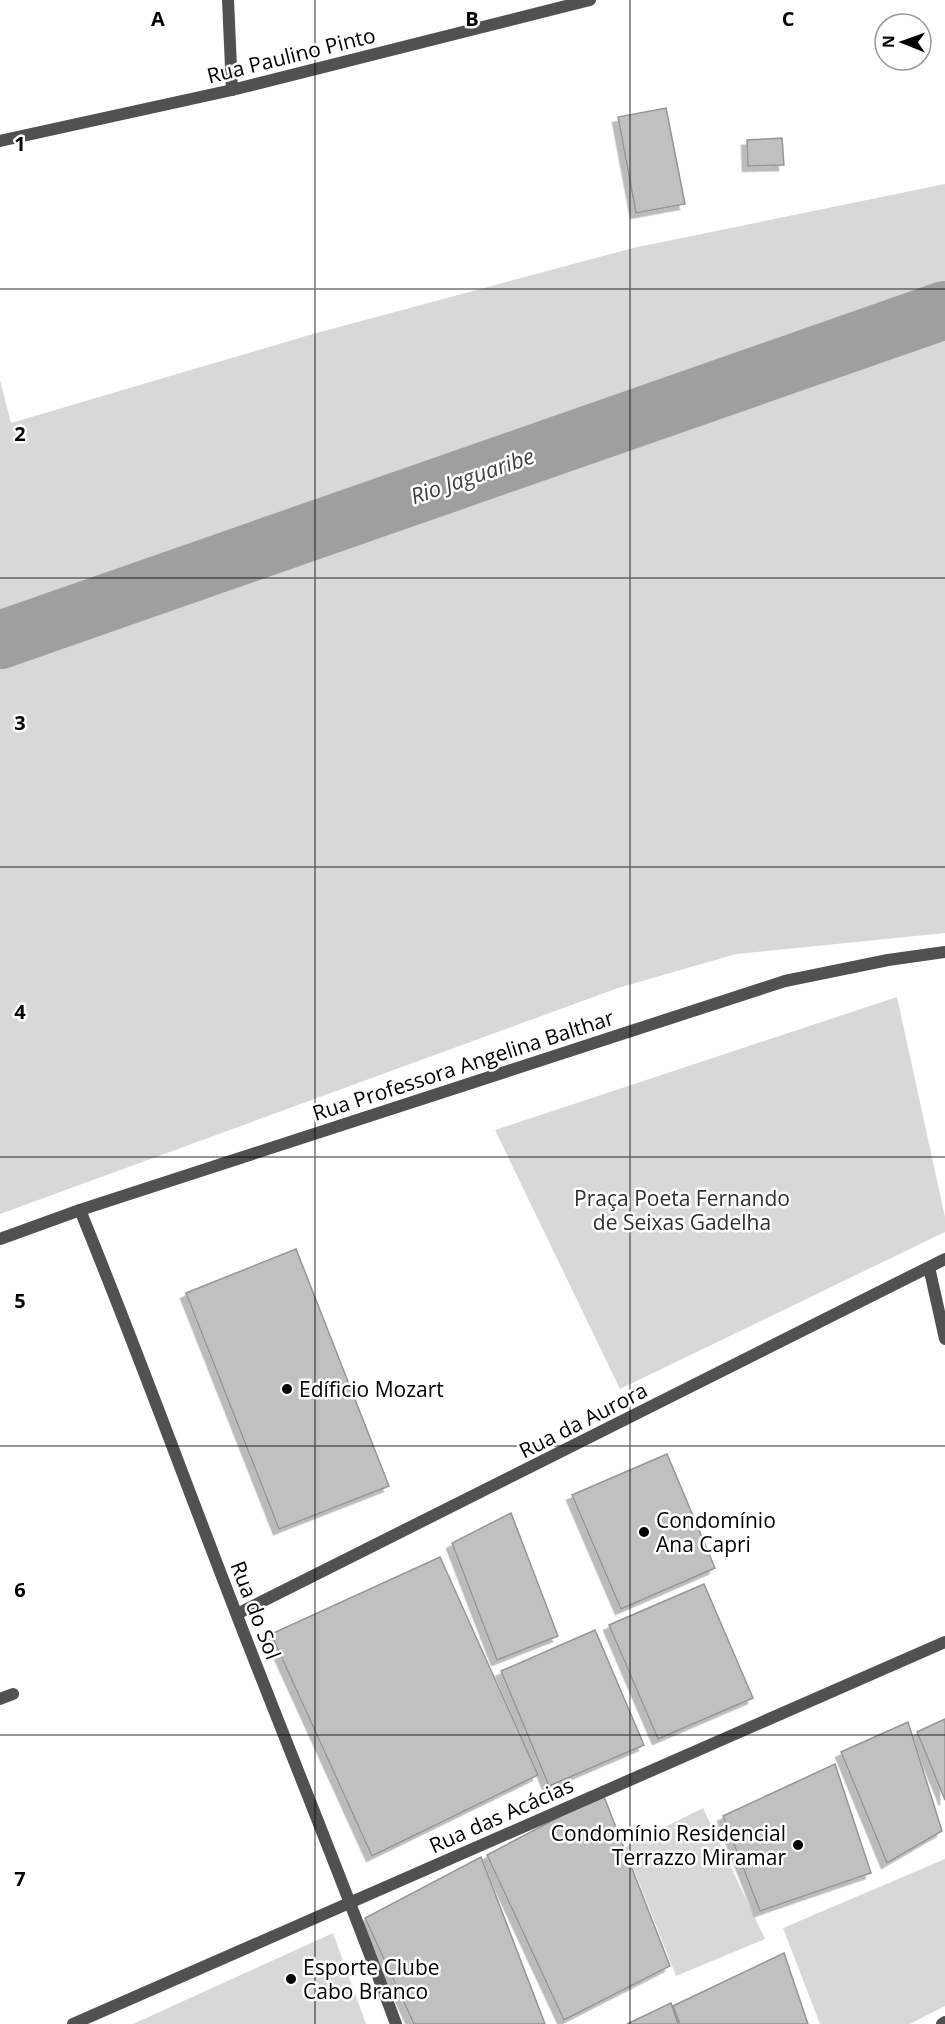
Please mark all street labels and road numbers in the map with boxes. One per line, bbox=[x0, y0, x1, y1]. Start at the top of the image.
street label: Rua Paulino Pinto bbox=[204, 21, 378, 89]
street label: Rua Professora Angelina Balthar bbox=[309, 1003, 618, 1127]
street label: Rua da Aurora bbox=[514, 1376, 652, 1464]
street label: Rua do Sol bbox=[224, 1557, 288, 1663]
street label: Rua das Acácias bbox=[425, 1771, 577, 1859]

